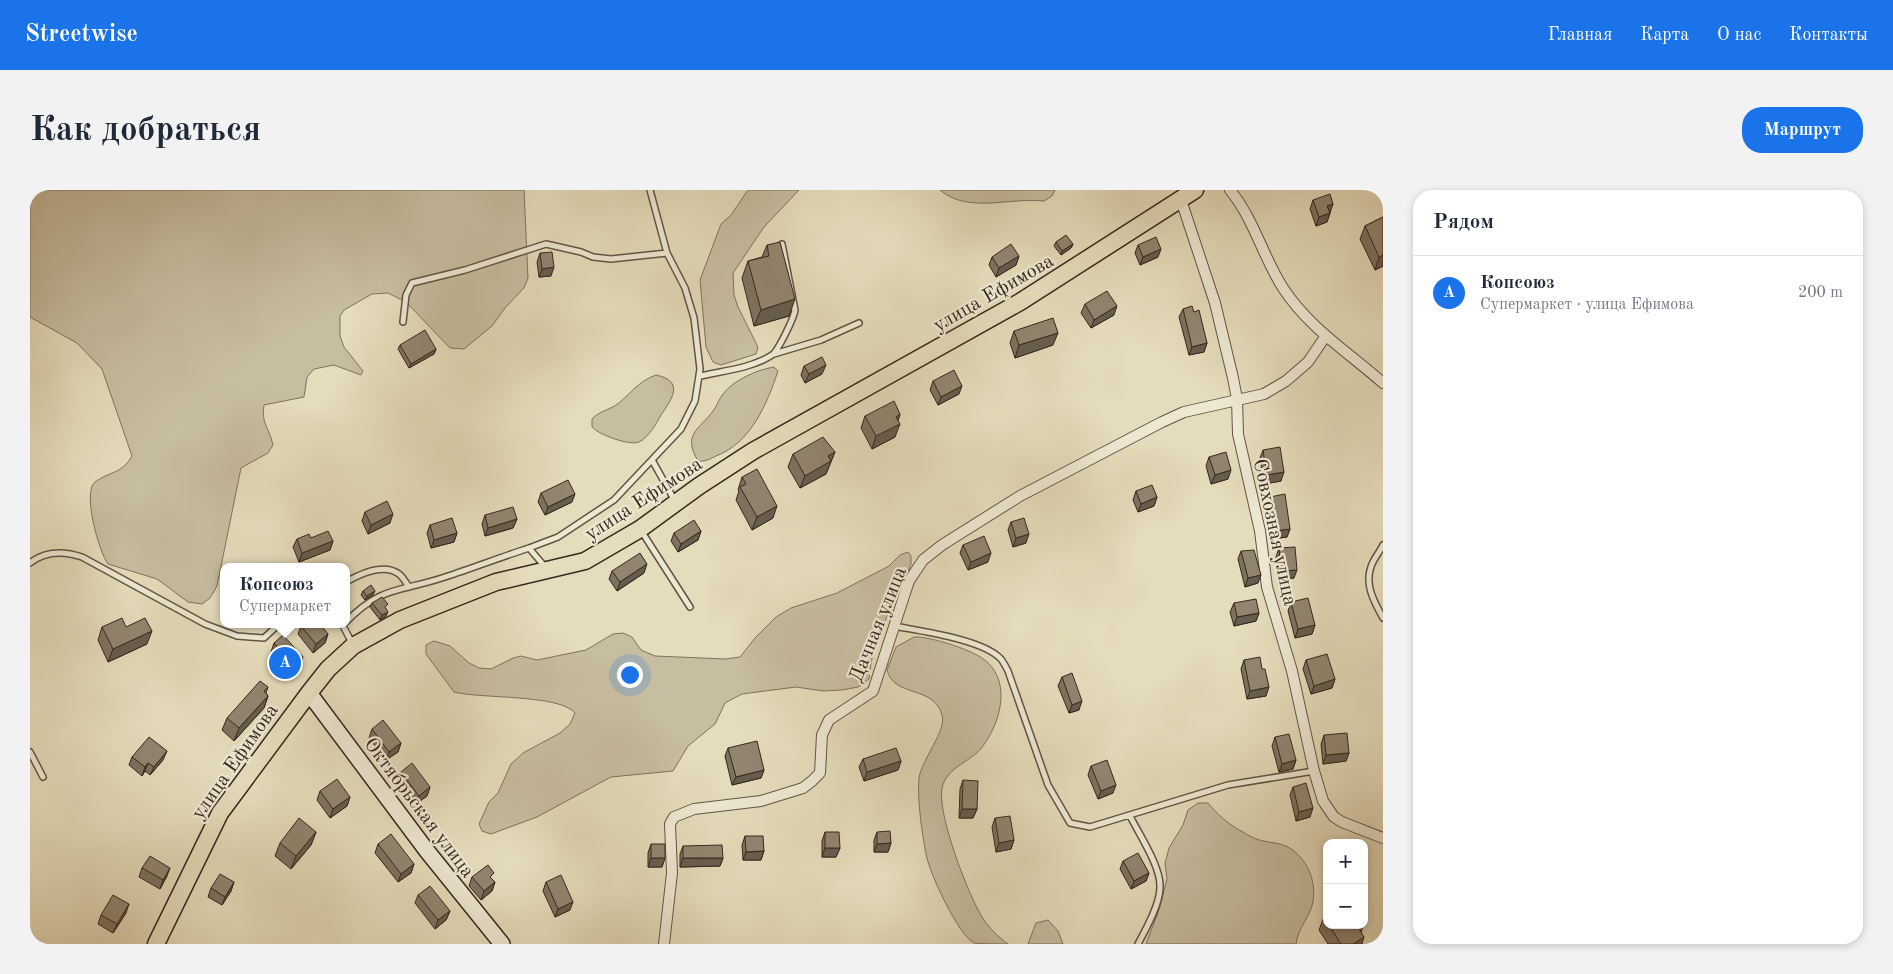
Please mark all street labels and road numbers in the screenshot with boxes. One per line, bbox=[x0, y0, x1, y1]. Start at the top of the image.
street label: улица Ефимова bbox=[930, 251, 1058, 336]
street label: улица Ефимова bbox=[582, 454, 706, 545]
street label: Совхозная улица bbox=[1249, 457, 1299, 608]
street label: Дачная улица bbox=[847, 564, 911, 685]
street label: улица Ефимова bbox=[189, 701, 283, 823]
street label: Октябрьская улица bbox=[359, 735, 477, 882]

